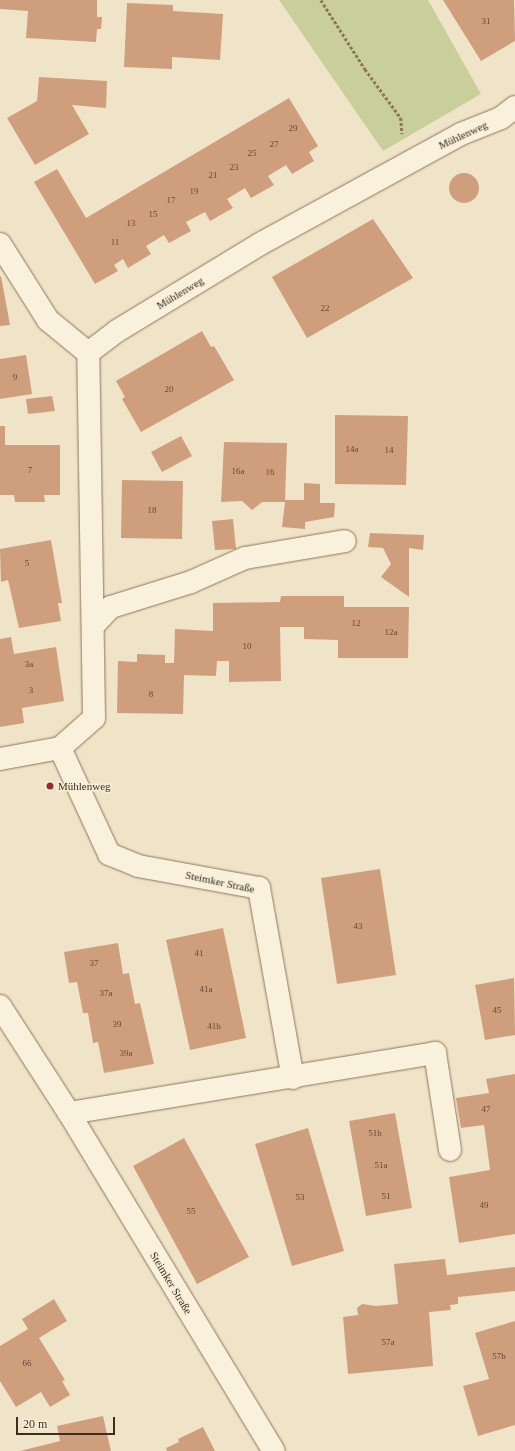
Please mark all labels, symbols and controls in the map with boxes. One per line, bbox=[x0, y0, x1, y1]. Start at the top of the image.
house number: 31 bbox=[482, 16, 490, 26]
street label: Mühlenweg bbox=[436, 118, 490, 152]
house number: 29 bbox=[288, 123, 298, 133]
house number: 27 bbox=[270, 139, 278, 149]
house number: 25 bbox=[248, 148, 256, 158]
house number: 23 bbox=[230, 162, 238, 172]
house number: 21 bbox=[208, 170, 218, 180]
house number: 19 bbox=[190, 186, 198, 196]
house number: 17 bbox=[166, 195, 176, 205]
house number: 15 bbox=[148, 209, 158, 219]
house number: 13 bbox=[126, 218, 136, 228]
house number: 11 bbox=[111, 237, 119, 247]
street label: Mühlenweg bbox=[154, 274, 206, 312]
house number: 22 bbox=[320, 303, 330, 313]
house number: 9 bbox=[13, 372, 17, 382]
house number: 20 bbox=[164, 384, 174, 394]
house number: 14a bbox=[346, 444, 358, 454]
house number: 14 bbox=[384, 445, 394, 455]
house number: 7 bbox=[28, 465, 32, 475]
house number: 16a bbox=[232, 466, 244, 476]
house number: 16 bbox=[266, 467, 274, 477]
house number: 18 bbox=[148, 505, 156, 515]
house number: 5 bbox=[25, 558, 29, 568]
house number: 12 bbox=[352, 618, 360, 628]
house number: 12a bbox=[385, 627, 397, 637]
house number: 10 bbox=[242, 641, 252, 651]
house number: 3a bbox=[25, 659, 33, 669]
house number: 3 bbox=[29, 685, 33, 695]
house number: 8 bbox=[149, 689, 153, 699]
place label: Mühlenweg bbox=[58, 779, 111, 793]
marker: Mühlenweg bbox=[45, 781, 55, 791]
street label: Steimker Straße bbox=[184, 868, 256, 896]
house number: 43 bbox=[354, 921, 362, 931]
house number: 41 bbox=[194, 948, 204, 958]
house number: 37 bbox=[90, 958, 98, 968]
house number: 41a bbox=[200, 984, 212, 994]
house number: 37a bbox=[100, 988, 112, 998]
house number: 45 bbox=[492, 1005, 502, 1015]
house number: 39 bbox=[112, 1019, 122, 1029]
house number: 41b bbox=[207, 1021, 221, 1031]
house number: 39a bbox=[120, 1048, 132, 1058]
house number: 47 bbox=[482, 1104, 490, 1114]
house number: 51b bbox=[368, 1128, 382, 1138]
house number: 51a bbox=[375, 1160, 387, 1170]
house number: 51 bbox=[382, 1191, 390, 1201]
house number: 53 bbox=[296, 1192, 304, 1202]
house number: 49 bbox=[480, 1200, 488, 1210]
house number: 55 bbox=[186, 1206, 196, 1216]
street label: Steimker Straße bbox=[147, 1249, 195, 1317]
house number: 57a bbox=[382, 1337, 394, 1347]
house number: 57b bbox=[492, 1351, 506, 1361]
house number: 66 bbox=[22, 1358, 32, 1368]
scale bar bbox=[18, 1409, 117, 1435]
text: 20 m bbox=[23, 1417, 47, 1431]

